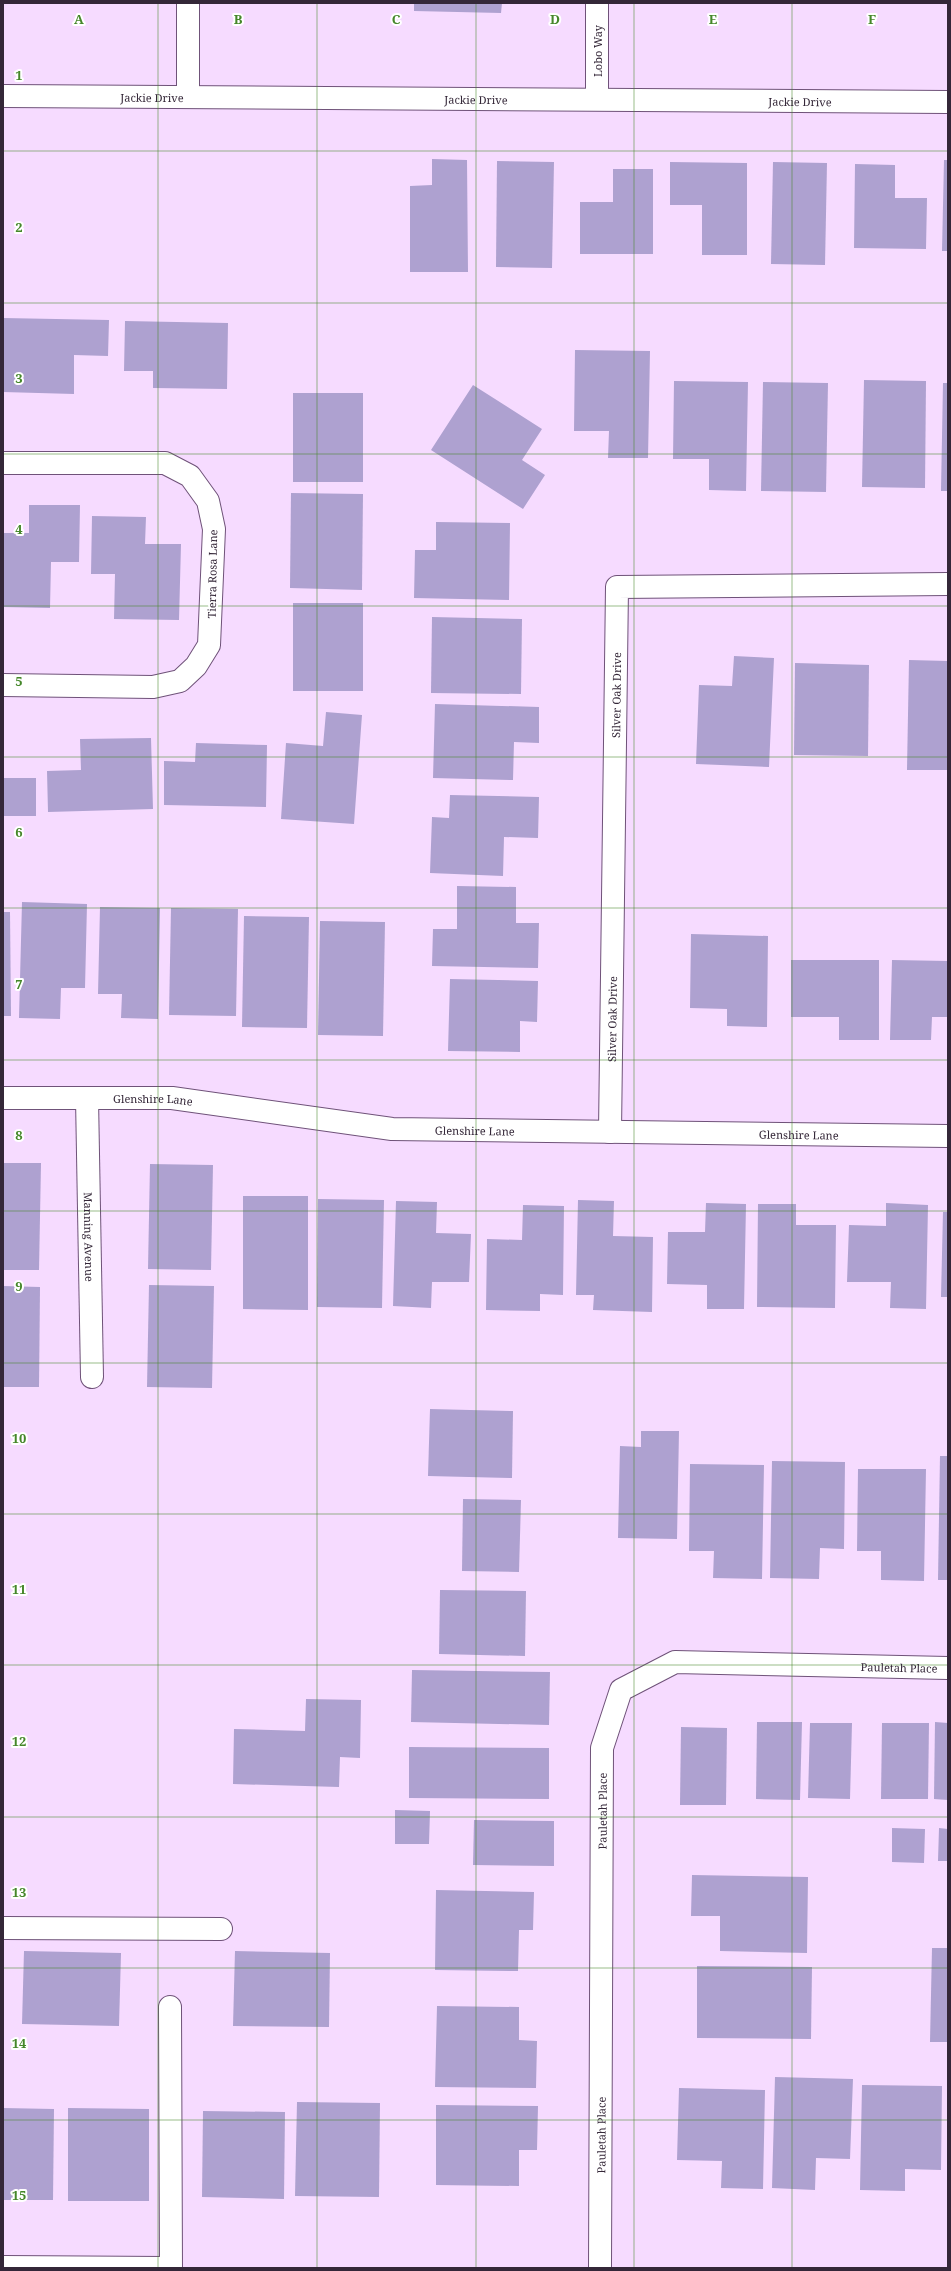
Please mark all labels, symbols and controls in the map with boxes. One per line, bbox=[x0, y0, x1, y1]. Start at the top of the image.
text: A bbox=[74, 10, 84, 28]
text: B bbox=[234, 10, 243, 28]
text: C bbox=[392, 10, 401, 28]
text: D bbox=[550, 10, 560, 28]
text: E bbox=[709, 10, 718, 28]
text: F bbox=[868, 10, 876, 28]
street label: Lobo Way bbox=[590, 24, 605, 77]
text: 1 bbox=[15, 66, 23, 84]
street label: Jackie Drive bbox=[119, 89, 184, 105]
street label: Jackie Drive bbox=[443, 91, 508, 107]
street label: Jackie Drive bbox=[767, 93, 832, 109]
text: 2 bbox=[15, 218, 23, 236]
text: 3 bbox=[15, 369, 23, 387]
text: 4 bbox=[15, 520, 23, 538]
street label: Tierra Rosa Lane bbox=[204, 529, 220, 619]
street label: Silver Oak Drive bbox=[608, 652, 624, 738]
text: 5 bbox=[15, 672, 23, 690]
text: 6 bbox=[15, 823, 23, 841]
text: 7 bbox=[15, 975, 23, 993]
street label: Silver Oak Drive bbox=[603, 976, 620, 1062]
street label: Glenshire Lane bbox=[113, 1091, 194, 1108]
street label: Glenshire Lane bbox=[435, 1122, 515, 1138]
text: 8 bbox=[15, 1126, 23, 1144]
street label: Glenshire Lane bbox=[759, 1126, 839, 1142]
street label: Manning Avenue bbox=[81, 1192, 98, 1282]
text: 9 bbox=[15, 1277, 23, 1295]
text: 10 bbox=[12, 1429, 26, 1447]
text: 11 bbox=[12, 1580, 26, 1598]
street label: Pauletah Place bbox=[861, 1659, 938, 1675]
text: 12 bbox=[12, 1732, 26, 1750]
street label: Pauletah Place bbox=[594, 1773, 609, 1849]
text: 13 bbox=[12, 1883, 26, 1901]
text: 14 bbox=[12, 2034, 27, 2052]
street label: Pauletah Place bbox=[593, 2097, 608, 2173]
text: 15 bbox=[12, 2186, 26, 2204]

